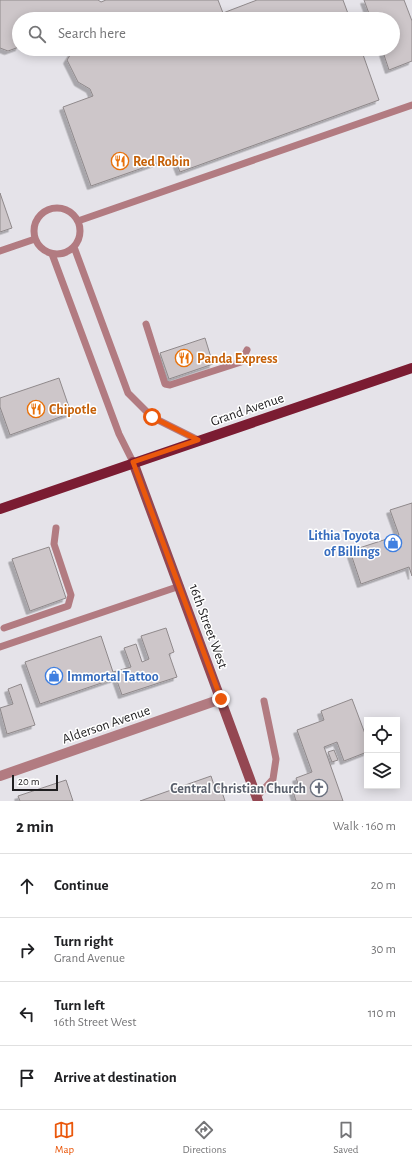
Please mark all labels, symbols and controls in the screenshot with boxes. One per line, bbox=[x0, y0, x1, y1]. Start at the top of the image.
search box bbox=[12, 12, 400, 56]
icon: search bbox=[26, 23, 48, 45]
text: Search here bbox=[58, 26, 126, 41]
restaurant icon: Red Robin bbox=[110, 151, 130, 171]
place label: Red Robin bbox=[133, 155, 190, 169]
restaurant icon: Panda Express bbox=[174, 348, 194, 368]
place label: Panda Express bbox=[197, 352, 278, 366]
street label: Grand Avenue bbox=[209, 391, 286, 429]
restaurant icon: Chipotle bbox=[26, 399, 46, 419]
place label: Chipotle bbox=[49, 403, 97, 417]
route start bbox=[143, 408, 161, 426]
place label: Lithia Toyota of Billings bbox=[308, 529, 380, 559]
shop icon: Lithia Toyota of Billings bbox=[383, 533, 403, 553]
street label: 16th Street West bbox=[186, 582, 230, 671]
shop icon: Immortal Tattoo bbox=[44, 666, 64, 686]
place label: Immortal Tattoo bbox=[67, 670, 159, 684]
route end bbox=[212, 690, 230, 708]
street label: Alderson Avenue bbox=[61, 703, 152, 747]
map controls bbox=[364, 717, 400, 789]
button: locate bbox=[364, 717, 400, 753]
button: layers bbox=[364, 753, 400, 789]
scale bar bbox=[12, 773, 58, 792]
text: 20 m bbox=[18, 776, 39, 787]
church icon: Central Christian Church bbox=[309, 778, 329, 798]
place label: Central Christian Church bbox=[170, 782, 306, 796]
text: 2 min bbox=[16, 818, 54, 835]
text: Walk · 160 m bbox=[333, 820, 396, 833]
icon: ahead bbox=[16, 875, 38, 897]
text: Continue bbox=[54, 878, 109, 893]
text: 20 m bbox=[371, 879, 396, 892]
text: Turn right bbox=[54, 934, 113, 949]
icon: right bbox=[16, 939, 38, 961]
text: 30 m bbox=[371, 943, 396, 956]
text: Grand Avenue bbox=[54, 952, 125, 965]
text: Turn left bbox=[54, 998, 105, 1013]
icon: left bbox=[16, 1003, 38, 1025]
text: 110 m bbox=[368, 1007, 396, 1020]
text: 16th Street West bbox=[54, 1016, 136, 1029]
icon: arrive bbox=[16, 1067, 38, 1089]
text: Arrive at destination bbox=[54, 1070, 177, 1085]
tab: Map bbox=[53, 1119, 75, 1156]
tab: Directions bbox=[182, 1119, 226, 1156]
tab: Saved bbox=[333, 1119, 358, 1156]

